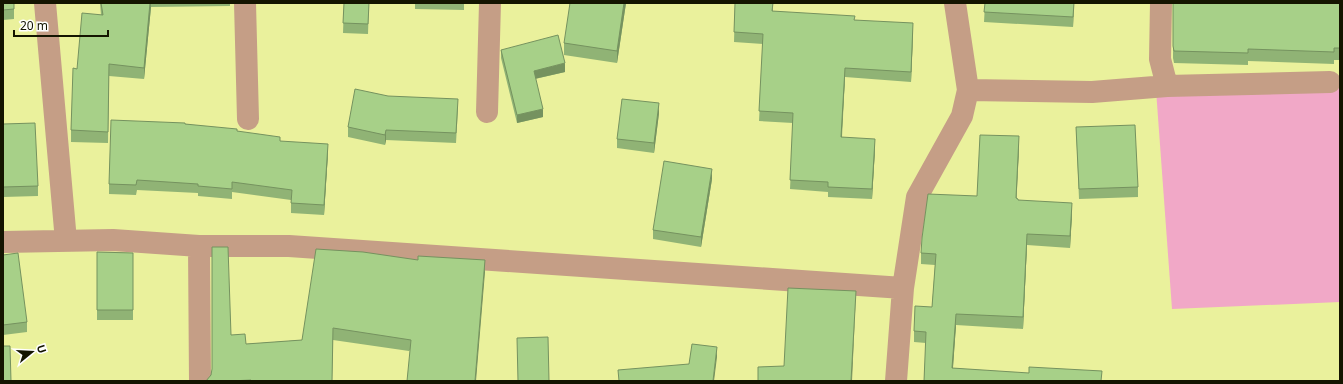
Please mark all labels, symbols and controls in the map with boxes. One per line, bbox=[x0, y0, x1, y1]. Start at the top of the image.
scale bar bbox=[14, 12, 108, 38]
text: 20 m bbox=[20, 17, 48, 34]
north arrow bbox=[12, 332, 52, 372]
text: U bbox=[34, 342, 50, 355]

